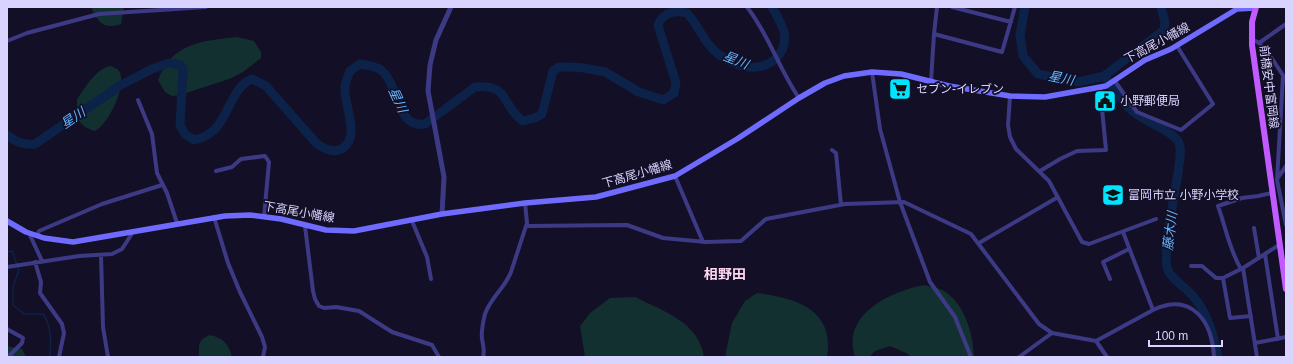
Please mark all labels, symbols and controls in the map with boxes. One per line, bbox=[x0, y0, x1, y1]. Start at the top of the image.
street label: 下高尾小幡線 bbox=[1122, 20, 1192, 66]
street label: 前橋安中富岡線 bbox=[1257, 44, 1281, 130]
water label: 星川 bbox=[721, 48, 753, 73]
water label: 星川 bbox=[1047, 68, 1077, 88]
supermarket icon: セブン-イレブン bbox=[887, 76, 913, 102]
place label: セブン-イレブン bbox=[916, 82, 1004, 96]
water label: 星川 bbox=[386, 85, 411, 117]
public building icon: 小野郵便局 bbox=[1092, 88, 1118, 114]
place label: 小野郵便局 bbox=[1120, 94, 1180, 108]
water label: 星川 bbox=[58, 103, 90, 131]
street label: 下高尾小幡線 bbox=[600, 157, 674, 191]
school or university icon: 富岡市立 小野小学校 bbox=[1100, 182, 1126, 208]
place label: 富岡市立 小野小学校 bbox=[1128, 188, 1239, 202]
street label: 下高尾小幡線 bbox=[262, 199, 336, 225]
water label: 藤木川 bbox=[1160, 209, 1180, 251]
district label: 相野田 bbox=[704, 266, 746, 282]
scale bar bbox=[1149, 322, 1222, 348]
text: 100 m bbox=[1155, 329, 1188, 343]

